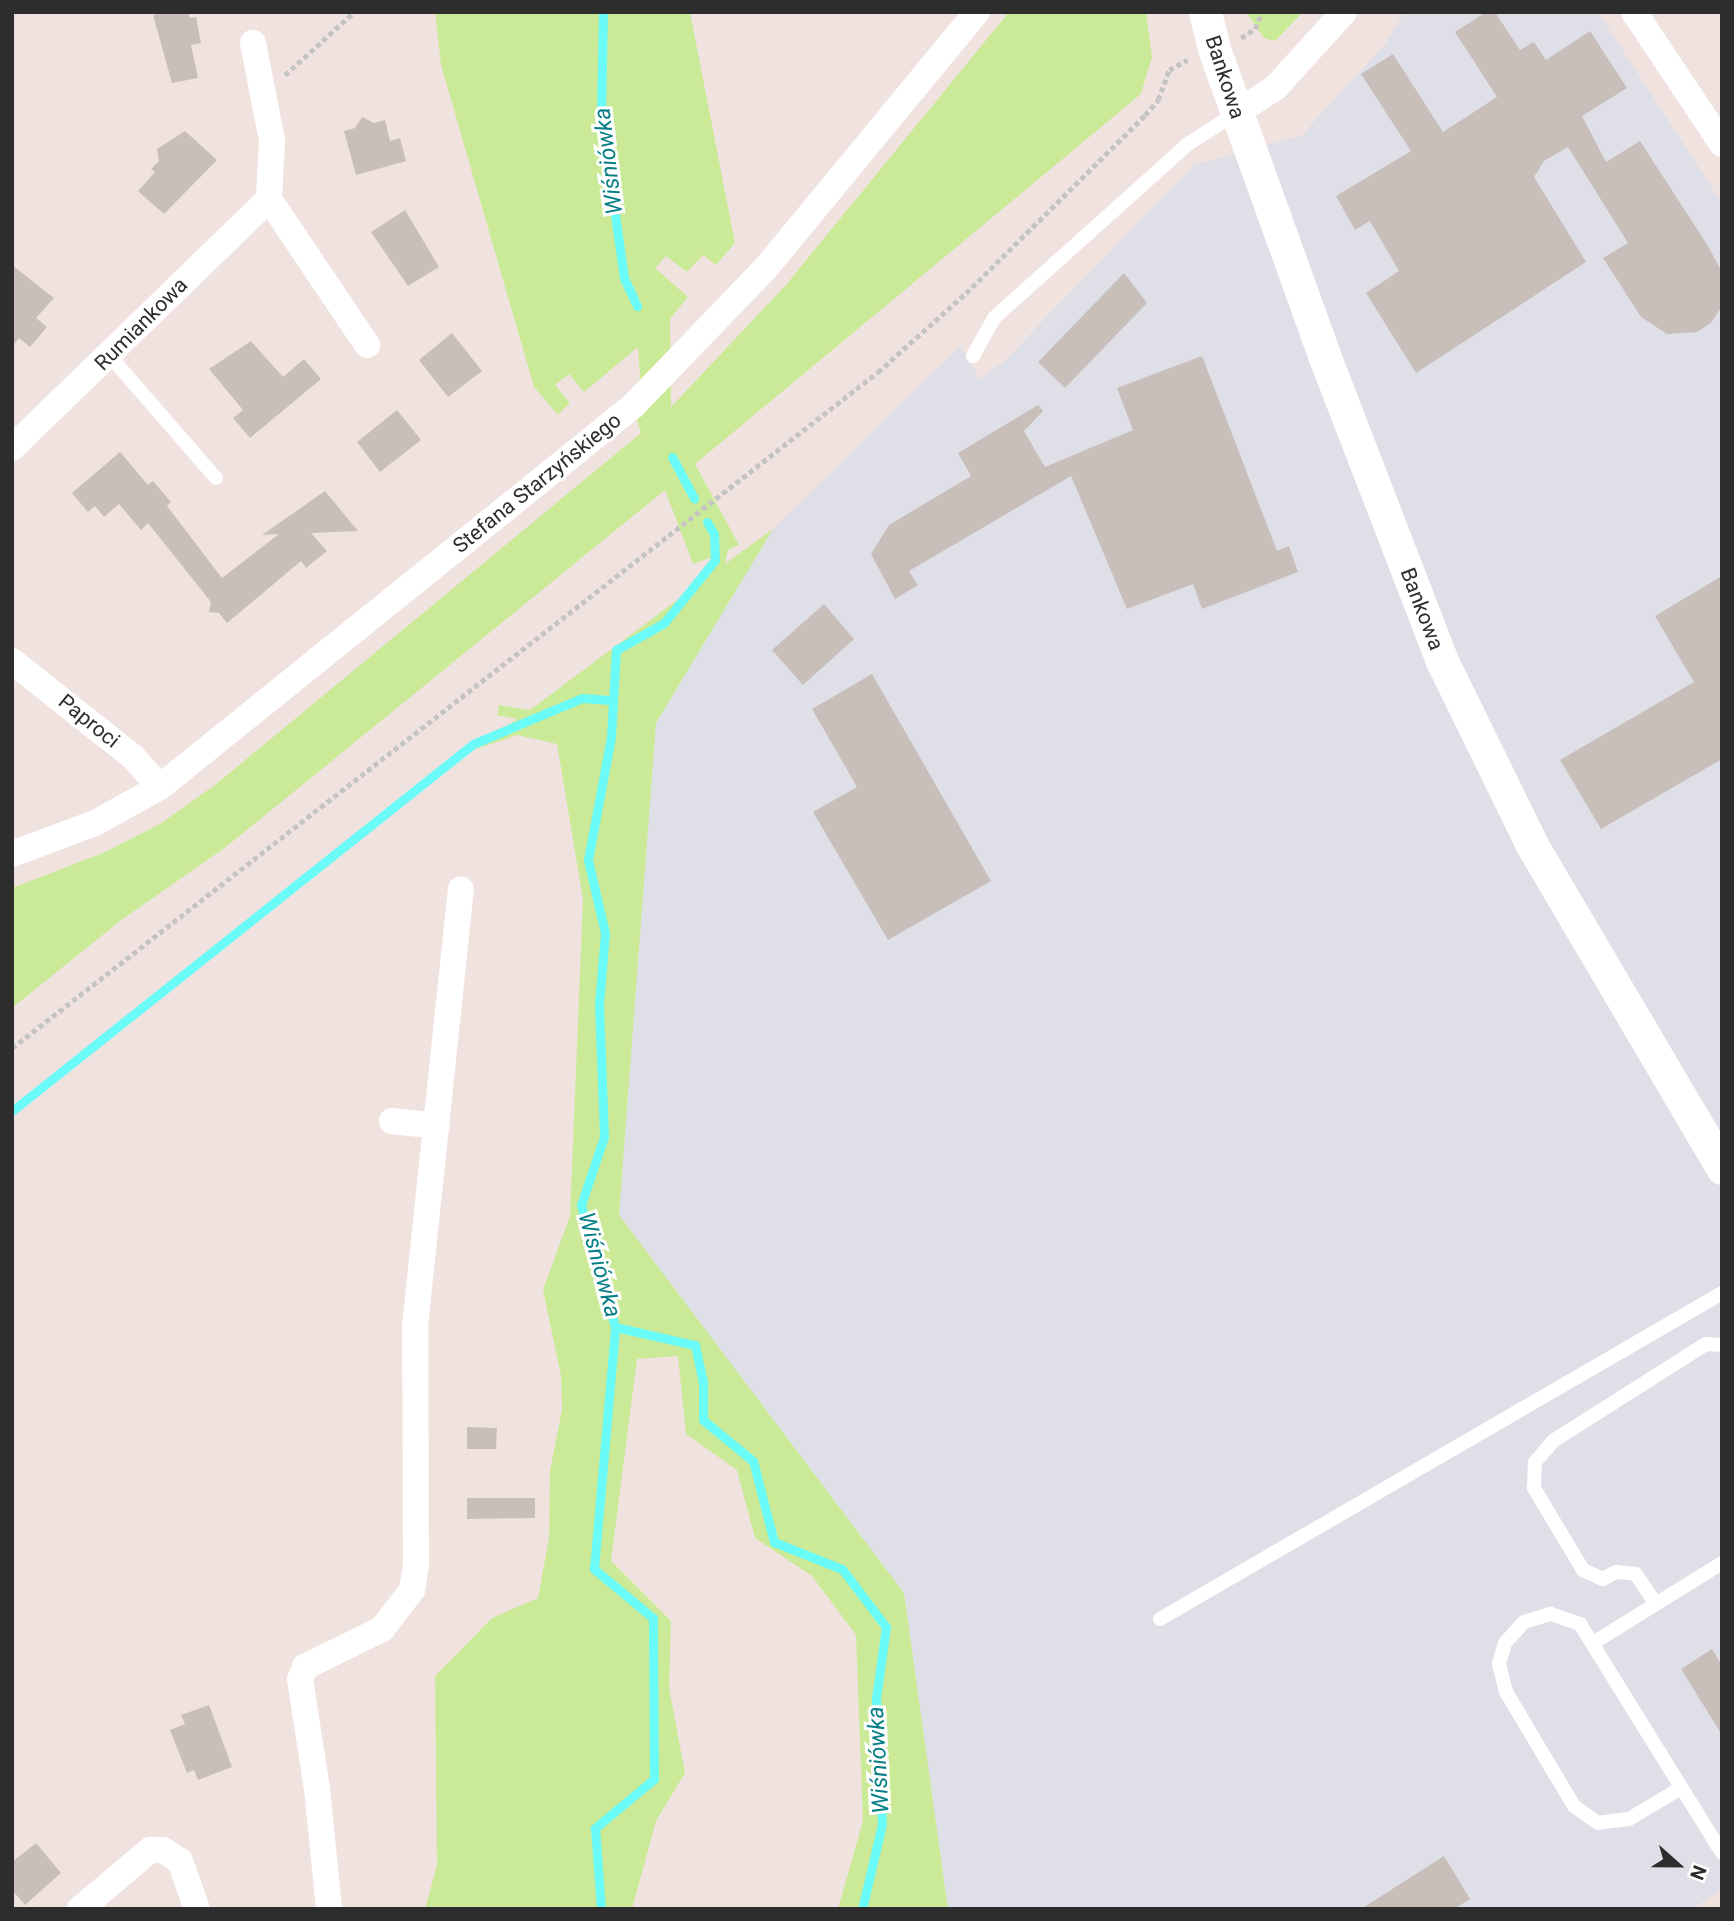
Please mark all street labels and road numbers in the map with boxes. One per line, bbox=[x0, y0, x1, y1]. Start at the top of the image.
street label: Bankowa bbox=[1200, 32, 1250, 122]
street label: Rumiankowa bbox=[89, 272, 193, 376]
street label: Stefana Starzyńskiego bbox=[448, 408, 626, 558]
street label: Bankowa bbox=[1395, 564, 1449, 654]
street label: Paproci bbox=[53, 689, 125, 753]

